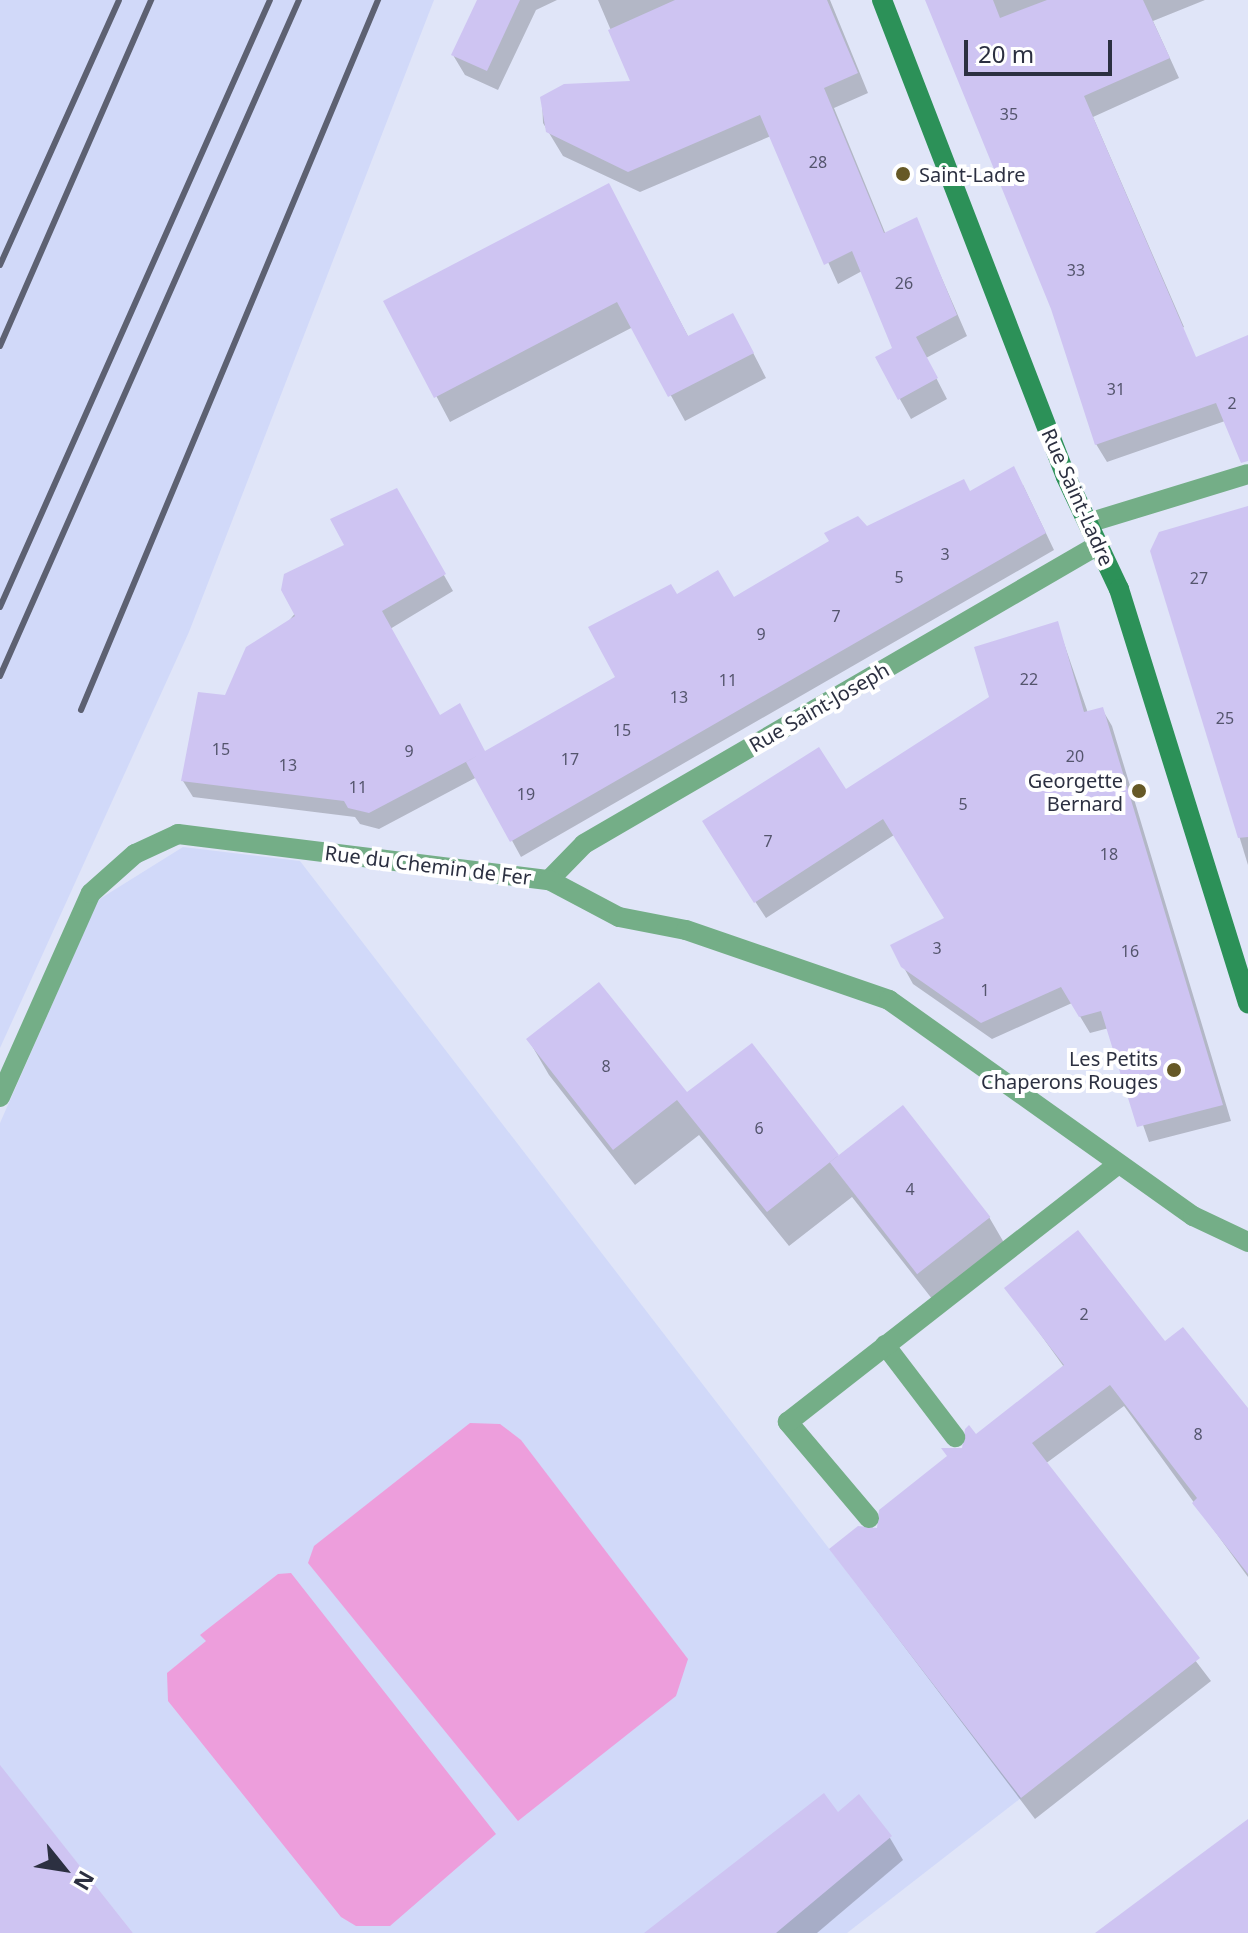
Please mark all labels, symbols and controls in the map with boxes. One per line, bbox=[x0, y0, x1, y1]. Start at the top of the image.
scale bar bbox=[968, 24, 1116, 74]
text: 20 m bbox=[978, 37, 1034, 70]
house number: 35 bbox=[1000, 104, 1018, 124]
house number: 28 bbox=[809, 152, 827, 172]
place label: Saint-Ladre bbox=[919, 162, 1026, 186]
marker: Saint-Ladre bbox=[894, 165, 912, 183]
house number: 33 bbox=[1067, 260, 1085, 280]
house number: 26 bbox=[895, 273, 913, 293]
house number: 31 bbox=[1107, 379, 1125, 399]
house number: 2 bbox=[1227, 393, 1237, 413]
street label: Rue Saint-Ladre bbox=[1037, 425, 1119, 569]
house number: 3 bbox=[940, 544, 950, 564]
house number: 5 bbox=[894, 567, 904, 587]
house number: 27 bbox=[1190, 568, 1208, 588]
house number: 7 bbox=[831, 606, 841, 626]
house number: 9 bbox=[756, 624, 766, 644]
street label: Rue Saint-Joseph bbox=[745, 657, 893, 757]
house number: 22 bbox=[1020, 669, 1038, 689]
house number: 11 bbox=[719, 670, 737, 690]
house number: 13 bbox=[670, 687, 688, 707]
house number: 25 bbox=[1216, 708, 1234, 728]
house number: 15 bbox=[613, 720, 631, 740]
house number: 15 bbox=[212, 739, 230, 759]
house number: 9 bbox=[404, 741, 414, 761]
house number: 20 bbox=[1066, 746, 1084, 766]
house number: 17 bbox=[561, 749, 579, 769]
house number: 13 bbox=[279, 755, 297, 775]
place label: Georgette Bernard bbox=[1028, 768, 1123, 815]
house number: 11 bbox=[349, 777, 367, 797]
marker: Georgette Bernard bbox=[1130, 782, 1148, 800]
house number: 19 bbox=[517, 784, 535, 804]
house number: 5 bbox=[958, 794, 968, 814]
house number: 7 bbox=[763, 831, 773, 851]
street label: Rue du Chemin de Fer bbox=[324, 840, 532, 890]
house number: 18 bbox=[1100, 844, 1118, 864]
house number: 3 bbox=[932, 938, 942, 958]
house number: 16 bbox=[1121, 941, 1139, 961]
house number: 1 bbox=[980, 980, 990, 1000]
place label: Les Petits Chaperons Rouges bbox=[981, 1046, 1158, 1093]
house number: 8 bbox=[601, 1056, 611, 1076]
marker: Les Petits Chaperons Rouges bbox=[1165, 1061, 1183, 1079]
house number: 6 bbox=[754, 1118, 764, 1138]
house number: 4 bbox=[905, 1179, 915, 1199]
house number: 2 bbox=[1079, 1304, 1089, 1324]
house number: 8 bbox=[1193, 1424, 1203, 1444]
north arrow bbox=[24, 1829, 104, 1909]
text: N bbox=[67, 1866, 102, 1896]

